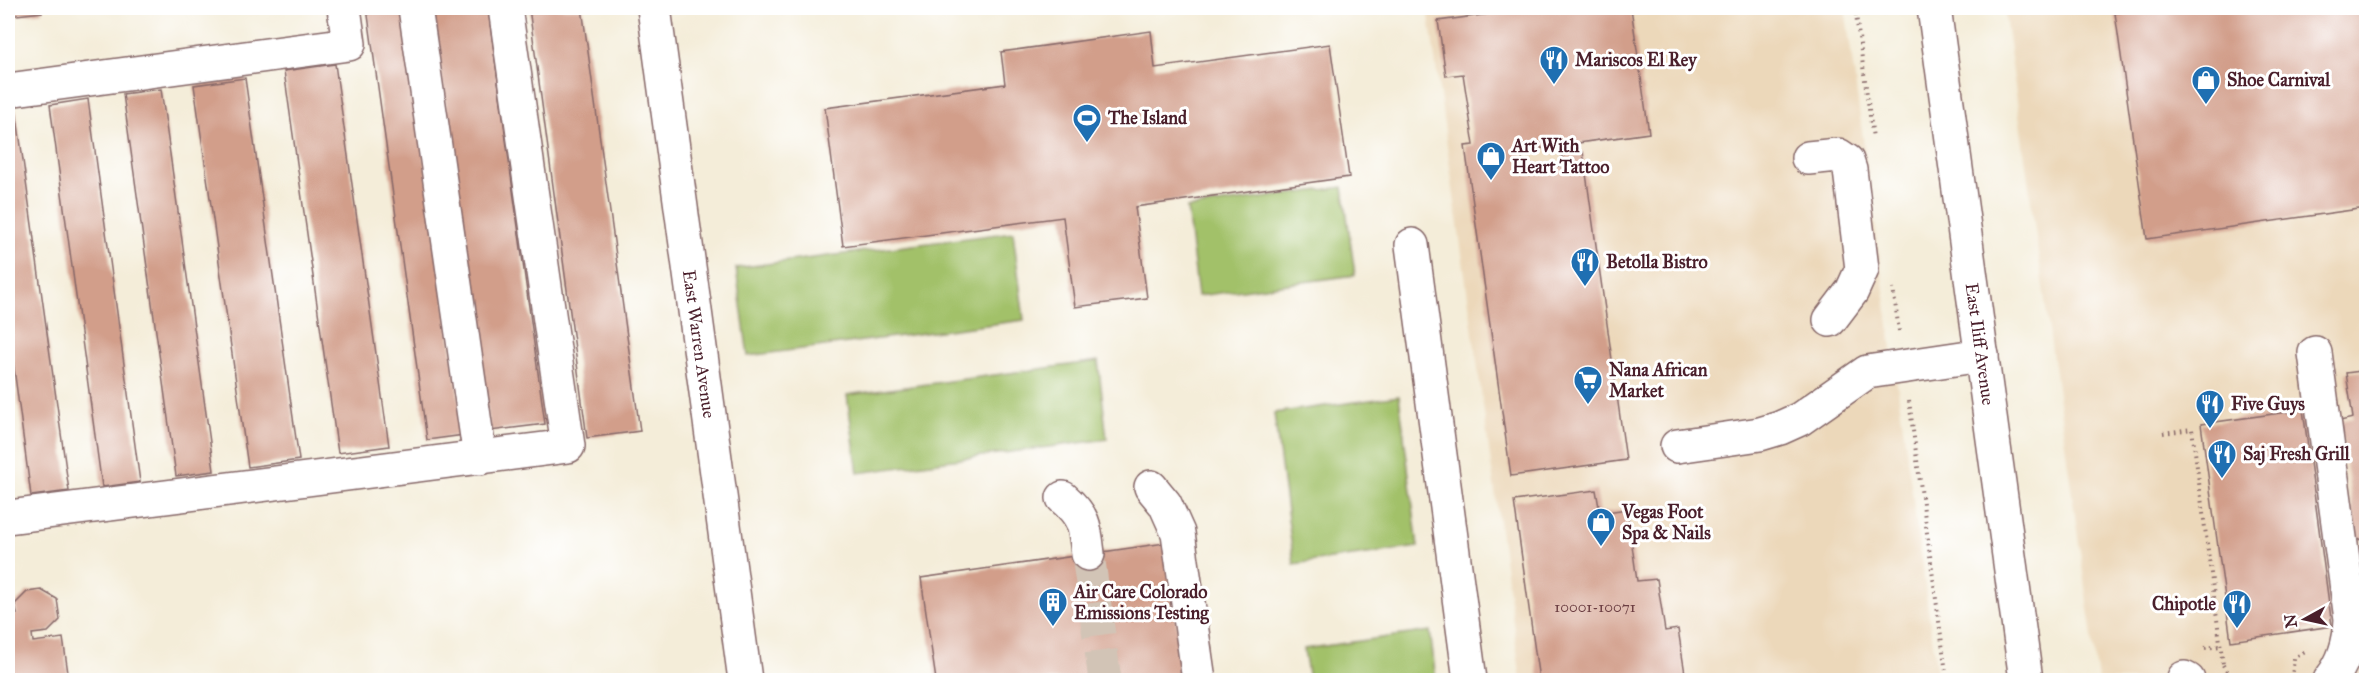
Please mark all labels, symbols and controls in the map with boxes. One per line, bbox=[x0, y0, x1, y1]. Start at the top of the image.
restaurant icon: Mariscos El Rey bbox=[1538, 44, 1570, 86]
place label: Mariscos El Rey bbox=[1575, 49, 1698, 72]
shop icon: Shoe Carnival bbox=[2190, 64, 2222, 106]
place label: Shoe Carnival bbox=[2227, 69, 2331, 91]
sports icon: The Island bbox=[1071, 102, 1103, 144]
place label: The Island bbox=[1107, 107, 1188, 129]
place label: Art With Heart Tattoo bbox=[1511, 135, 1610, 178]
shop icon: Art With Heart Tattoo bbox=[1475, 140, 1507, 182]
restaurant icon: Betolla Bistro bbox=[1569, 246, 1601, 288]
place label: Betolla Bistro bbox=[1606, 251, 1708, 273]
street label: East Warren Avenue bbox=[678, 268, 720, 420]
street label: East Iliff Avenue bbox=[1961, 281, 1999, 407]
place label: Nana African Market bbox=[1609, 359, 1708, 402]
supermarket icon: Nana African Market bbox=[1572, 364, 1604, 406]
restaurant icon: Five Guys bbox=[2194, 388, 2226, 430]
place label: Five Guys bbox=[2231, 393, 2305, 416]
restaurant icon: Saj Fresh Grill bbox=[2206, 438, 2238, 480]
place label: Saj Fresh Grill bbox=[2243, 443, 2351, 466]
place label: Vegas Foot Spa & Nails bbox=[1621, 501, 1711, 545]
shop icon: Vegas Foot Spa & Nails bbox=[1585, 506, 1617, 548]
place label: Air Care Colorado Emissions Testing bbox=[1073, 581, 1209, 625]
building icon: Air Care Colorado Emissions Testing bbox=[1037, 586, 1069, 628]
restaurant icon: Chipotle bbox=[2221, 588, 2253, 630]
north arrow bbox=[2275, 589, 2335, 649]
place label: Chipotle bbox=[2152, 593, 2216, 616]
house number: 10001-10071 bbox=[1554, 598, 1636, 616]
text: N bbox=[2280, 613, 2301, 629]

